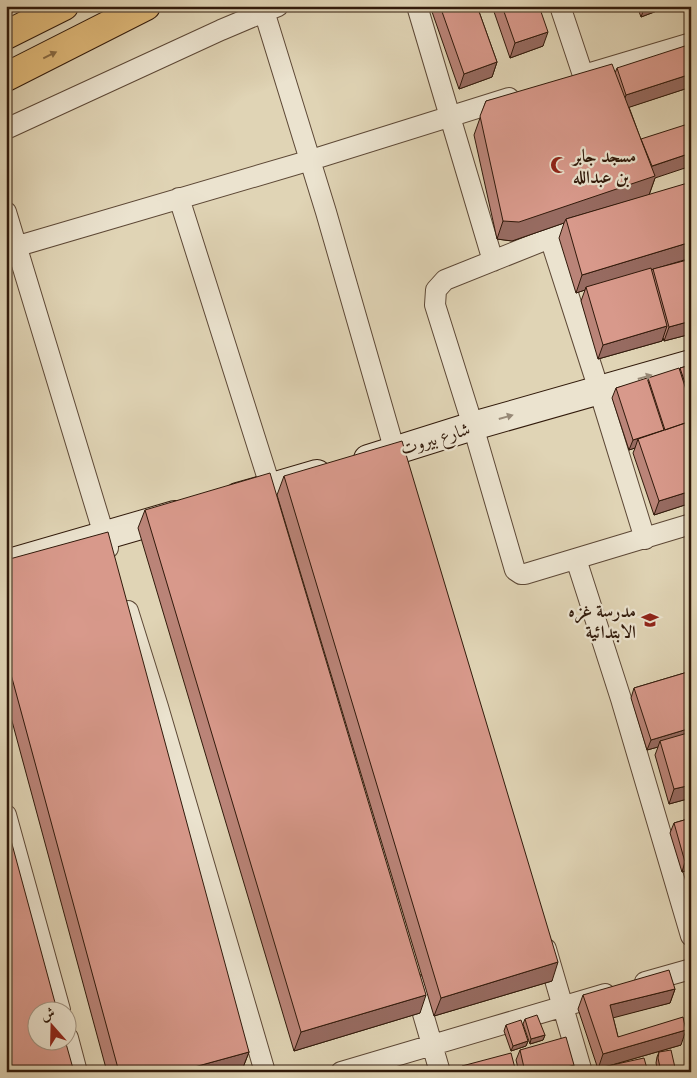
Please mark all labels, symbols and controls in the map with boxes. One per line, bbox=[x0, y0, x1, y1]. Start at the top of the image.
one-way arrow bbox=[43, 51, 57, 59]
place label: مسجد جابر بن عبدالله bbox=[571, 144, 636, 188]
mosque icon: مسجد جابر بن عبدالله bbox=[549, 155, 569, 175]
one-way arrow bbox=[637, 373, 653, 381]
one-way arrow bbox=[499, 412, 514, 420]
street label: شارع بيروت bbox=[397, 416, 474, 463]
place label: مدرسة غزه الابتدائية bbox=[568, 599, 636, 643]
school or university icon: مدرسة غزه الابتدائية bbox=[640, 610, 660, 630]
north arrow bbox=[28, 1000, 78, 1050]
text: ش bbox=[38, 1003, 57, 1025]

